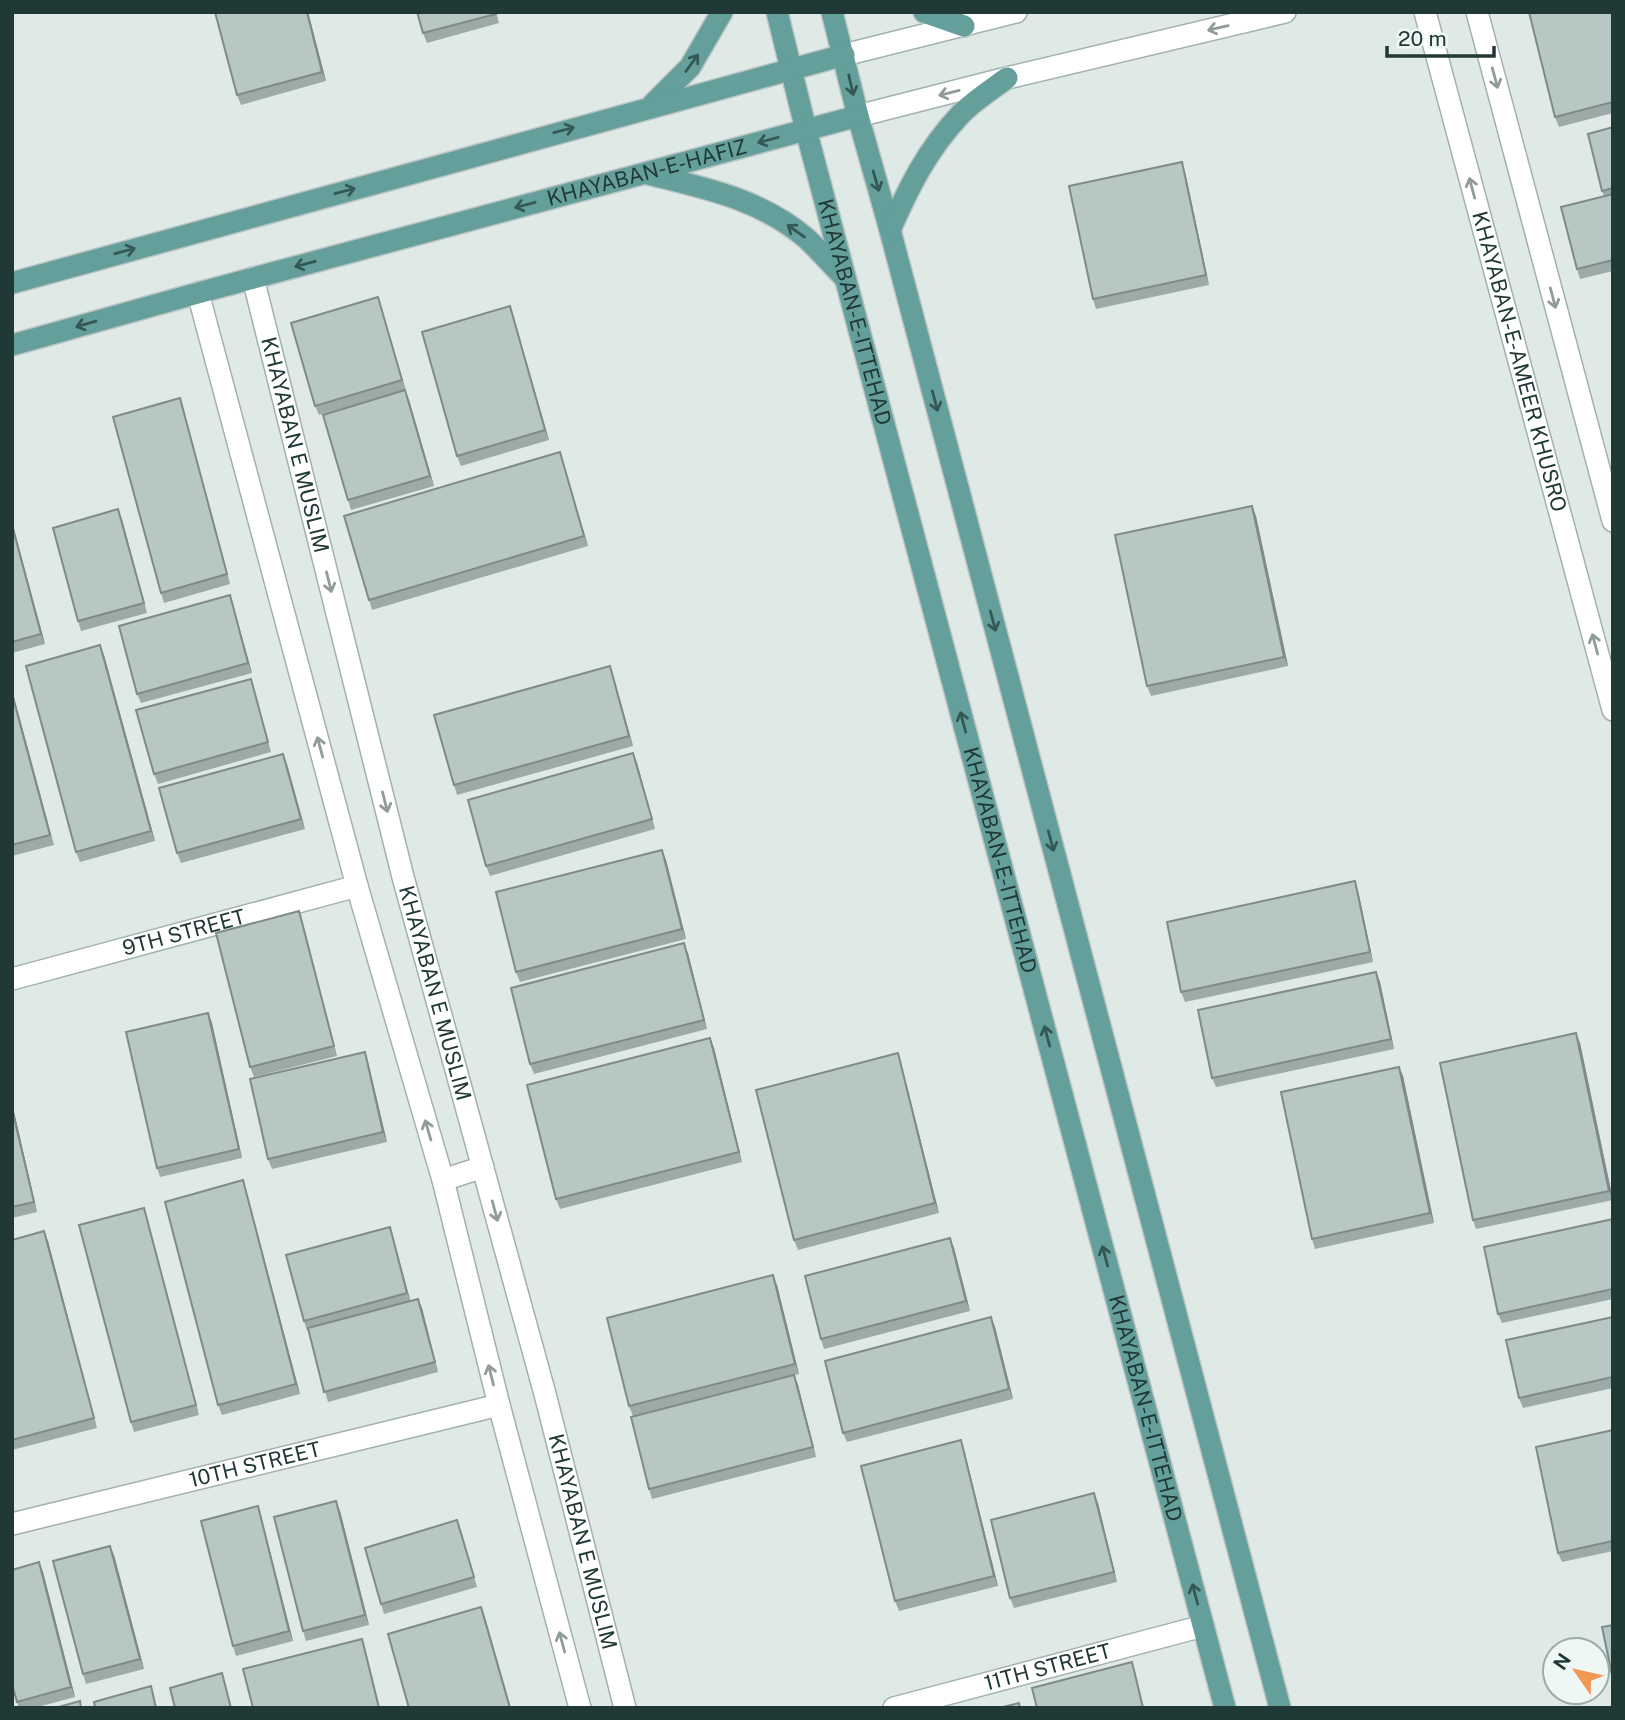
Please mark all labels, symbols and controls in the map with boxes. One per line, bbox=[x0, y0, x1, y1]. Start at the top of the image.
scale bar bbox=[1387, 14, 1494, 58]
one-way arrow bbox=[1207, 22, 1230, 35]
text: 20 m bbox=[1398, 26, 1447, 51]
one-way arrow bbox=[684, 54, 699, 72]
one-way arrow bbox=[1489, 67, 1502, 89]
one-way arrow bbox=[845, 73, 858, 96]
one-way arrow bbox=[938, 87, 961, 100]
one-way arrow bbox=[553, 123, 575, 136]
street label: KHAYABAN-E-HAFIZ bbox=[544, 133, 750, 211]
one-way arrow bbox=[757, 134, 780, 147]
one-way arrow bbox=[870, 170, 883, 192]
one-way arrow bbox=[1465, 177, 1478, 199]
one-way arrow bbox=[333, 184, 355, 197]
street label: KHAYABAN-E-ITTEHAD bbox=[813, 196, 897, 428]
one-way arrow bbox=[514, 199, 537, 212]
street label: KHAYABAN-E-AMEER KHUSRO bbox=[1467, 208, 1572, 514]
one-way arrow bbox=[787, 224, 806, 238]
one-way arrow bbox=[114, 244, 136, 257]
one-way arrow bbox=[294, 258, 317, 271]
one-way arrow bbox=[1547, 286, 1560, 309]
one-way arrow bbox=[75, 318, 97, 331]
street label: KHAYABAN E MUSLIM bbox=[256, 334, 334, 555]
one-way arrow bbox=[929, 389, 942, 412]
one-way arrow bbox=[323, 570, 336, 593]
one-way arrow bbox=[987, 609, 1000, 632]
one-way arrow bbox=[1588, 633, 1601, 656]
one-way arrow bbox=[956, 711, 969, 734]
one-way arrow bbox=[312, 736, 325, 758]
street label: KHAYABAN-E-ITTEHAD bbox=[958, 744, 1042, 976]
one-way arrow bbox=[379, 791, 392, 813]
one-way arrow bbox=[1045, 829, 1058, 852]
street label: KHAYABAN E MUSLIM bbox=[394, 883, 477, 1103]
street label: 9TH STREET bbox=[120, 904, 248, 961]
one-way arrow bbox=[1039, 1025, 1052, 1047]
one-way arrow bbox=[421, 1120, 434, 1142]
one-way arrow bbox=[489, 1200, 502, 1222]
one-way arrow bbox=[1098, 1245, 1111, 1268]
street label: KHAYABAN-E-ITTEHAD bbox=[1104, 1292, 1188, 1524]
one-way arrow bbox=[484, 1364, 497, 1386]
street label: KHAYABAN E MUSLIM bbox=[544, 1431, 623, 1652]
street label: 10TH STREET bbox=[186, 1436, 323, 1492]
one-way arrow bbox=[1188, 1584, 1201, 1606]
one-way arrow bbox=[555, 1631, 568, 1654]
north arrow bbox=[1541, 1636, 1611, 1706]
street label: 11TH STREET bbox=[981, 1638, 1114, 1696]
text: N bbox=[1549, 1649, 1575, 1674]

